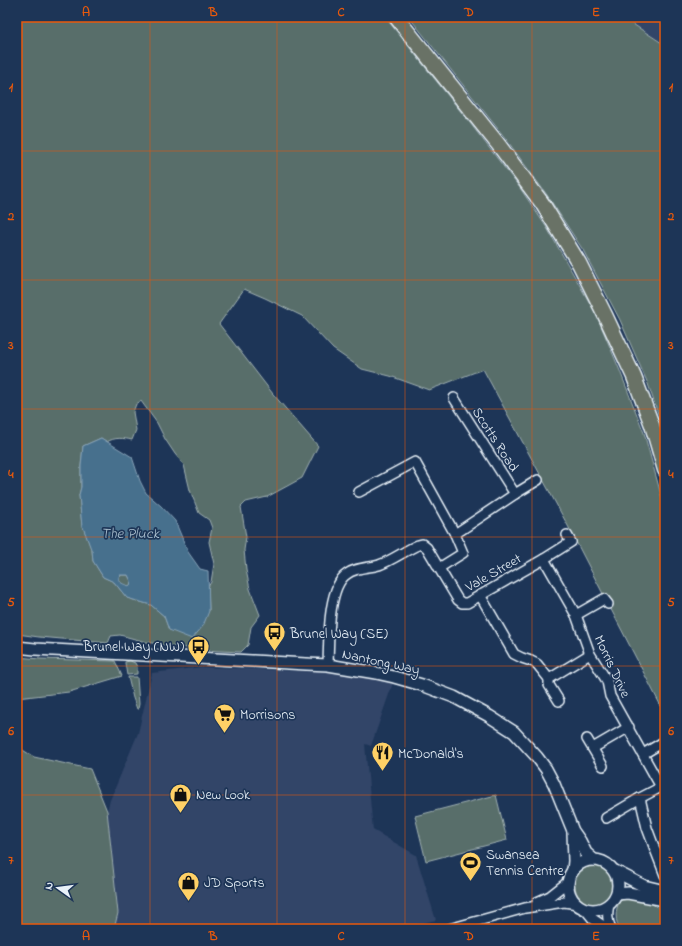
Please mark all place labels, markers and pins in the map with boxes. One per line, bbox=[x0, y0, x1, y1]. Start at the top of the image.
bus stop icon: Brunel Way (SE) bbox=[261, 620, 287, 653]
place label: Brunel Way (SE) bbox=[289, 624, 388, 646]
bus stop icon: Brunel Way (NW) bbox=[186, 633, 212, 666]
place label: Brunel Way (NW) bbox=[82, 637, 184, 659]
supermarket icon: Morrisons bbox=[212, 701, 238, 734]
place label: Morrisons bbox=[240, 705, 295, 726]
restaurant icon: McDonald's bbox=[369, 740, 395, 773]
place label: McDonald's bbox=[398, 744, 464, 765]
shop icon: New Look bbox=[167, 781, 193, 814]
place label: New Look bbox=[196, 785, 251, 806]
place label: Swansea Tennis Centre bbox=[486, 845, 564, 882]
sports icon: Swansea Tennis Centre bbox=[458, 849, 484, 882]
shop icon: JD Sports bbox=[175, 869, 201, 902]
place label: JD Sports bbox=[204, 873, 265, 894]

